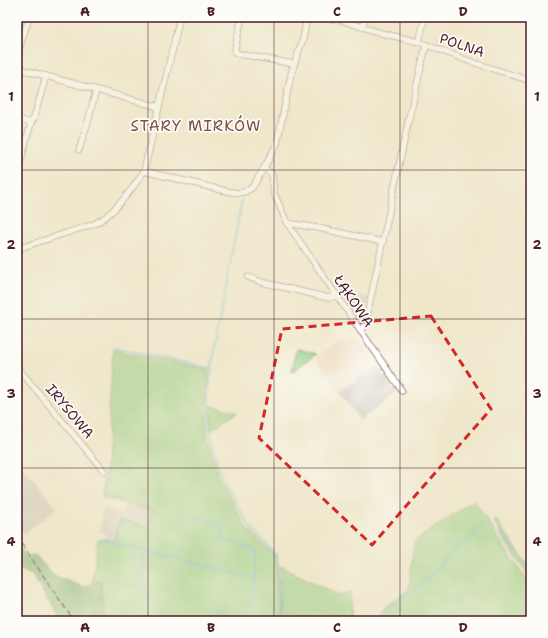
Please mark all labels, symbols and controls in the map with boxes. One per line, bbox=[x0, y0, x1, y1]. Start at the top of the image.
text: A bbox=[80, 3, 90, 20]
text: B bbox=[207, 3, 215, 20]
text: C bbox=[333, 3, 341, 20]
text: D bbox=[458, 3, 468, 20]
street label: POLNA bbox=[437, 29, 487, 61]
text: 1 bbox=[8, 88, 14, 105]
text: 1 bbox=[534, 88, 540, 105]
district label: STARY MIRKÓW bbox=[131, 115, 261, 136]
text: 2 bbox=[6, 236, 16, 253]
text: 2 bbox=[532, 236, 542, 253]
street label: ŁĄKOWA bbox=[329, 271, 378, 331]
street label: IRYSOWA bbox=[42, 380, 98, 442]
text: 3 bbox=[6, 385, 16, 402]
text: 3 bbox=[532, 385, 542, 402]
text: 4 bbox=[6, 533, 16, 550]
text: 4 bbox=[532, 533, 542, 550]
text: A bbox=[80, 619, 90, 636]
text: B bbox=[207, 619, 215, 636]
text: C bbox=[333, 619, 341, 636]
text: D bbox=[458, 619, 468, 636]

